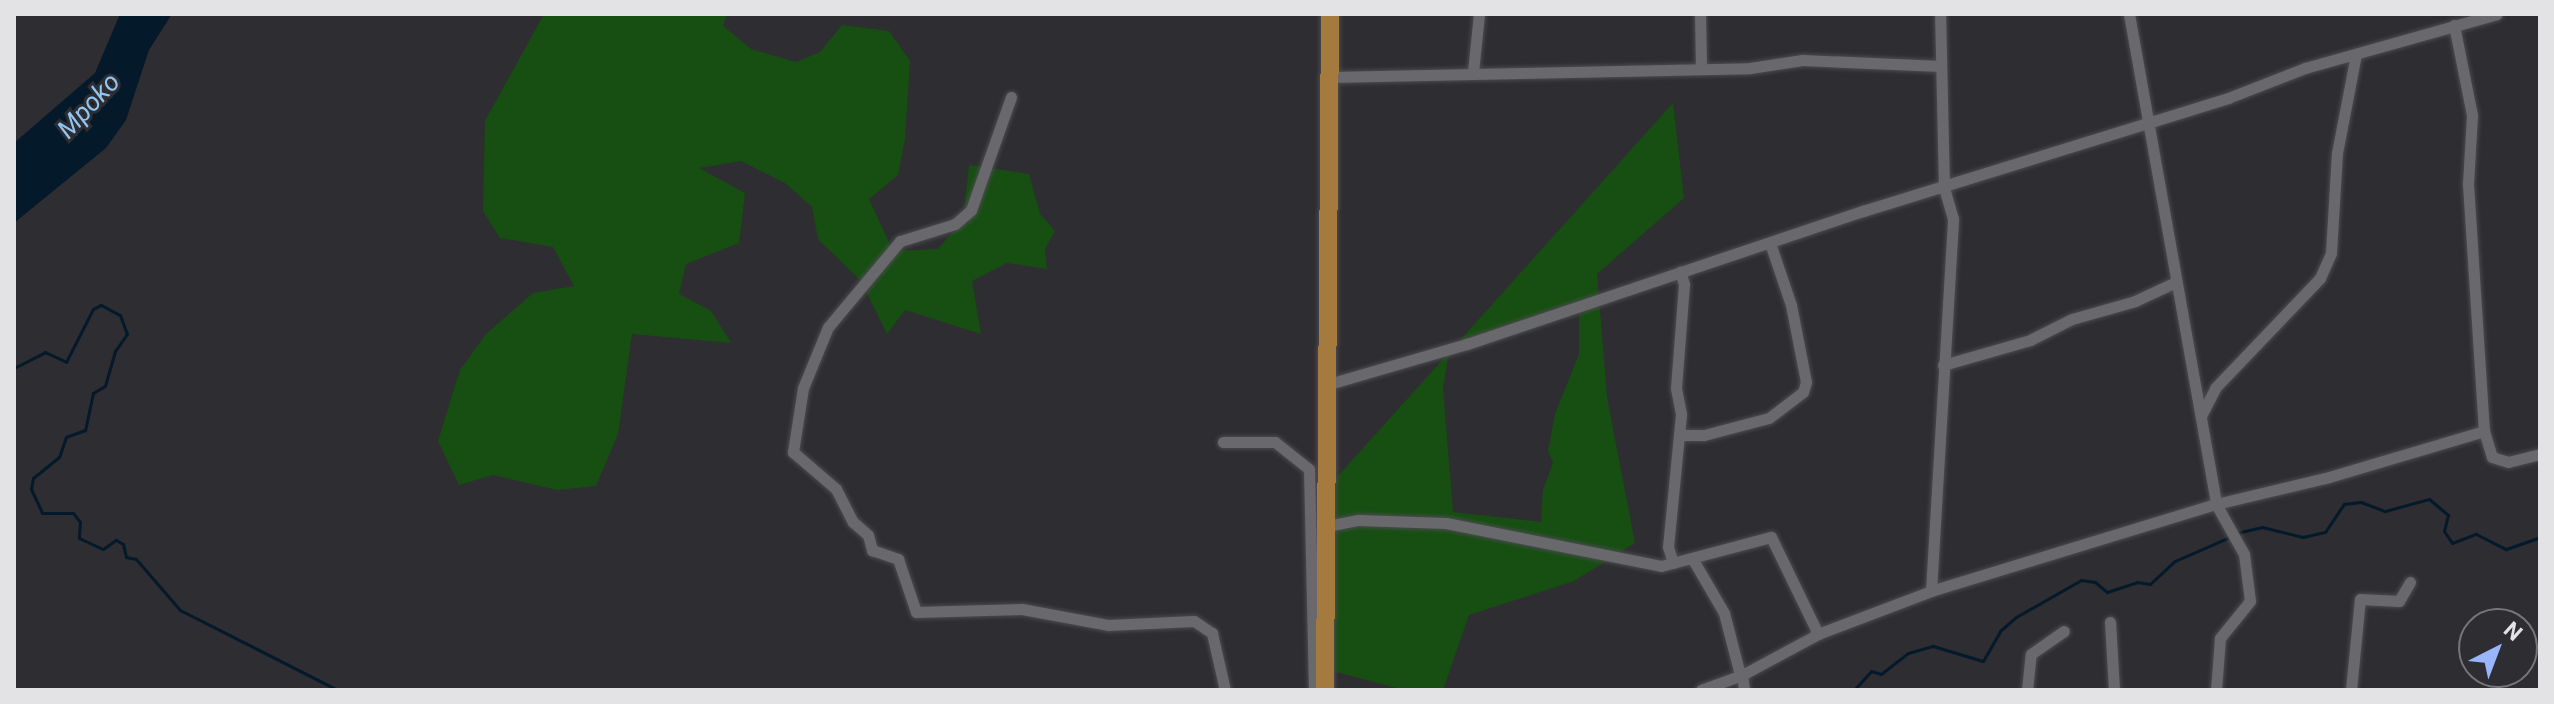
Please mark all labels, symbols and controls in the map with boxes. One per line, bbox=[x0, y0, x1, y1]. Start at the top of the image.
water label: Mpoko bbox=[51, 67, 127, 145]
north arrow bbox=[2458, 608, 2538, 688]
text: N bbox=[2499, 617, 2527, 646]

